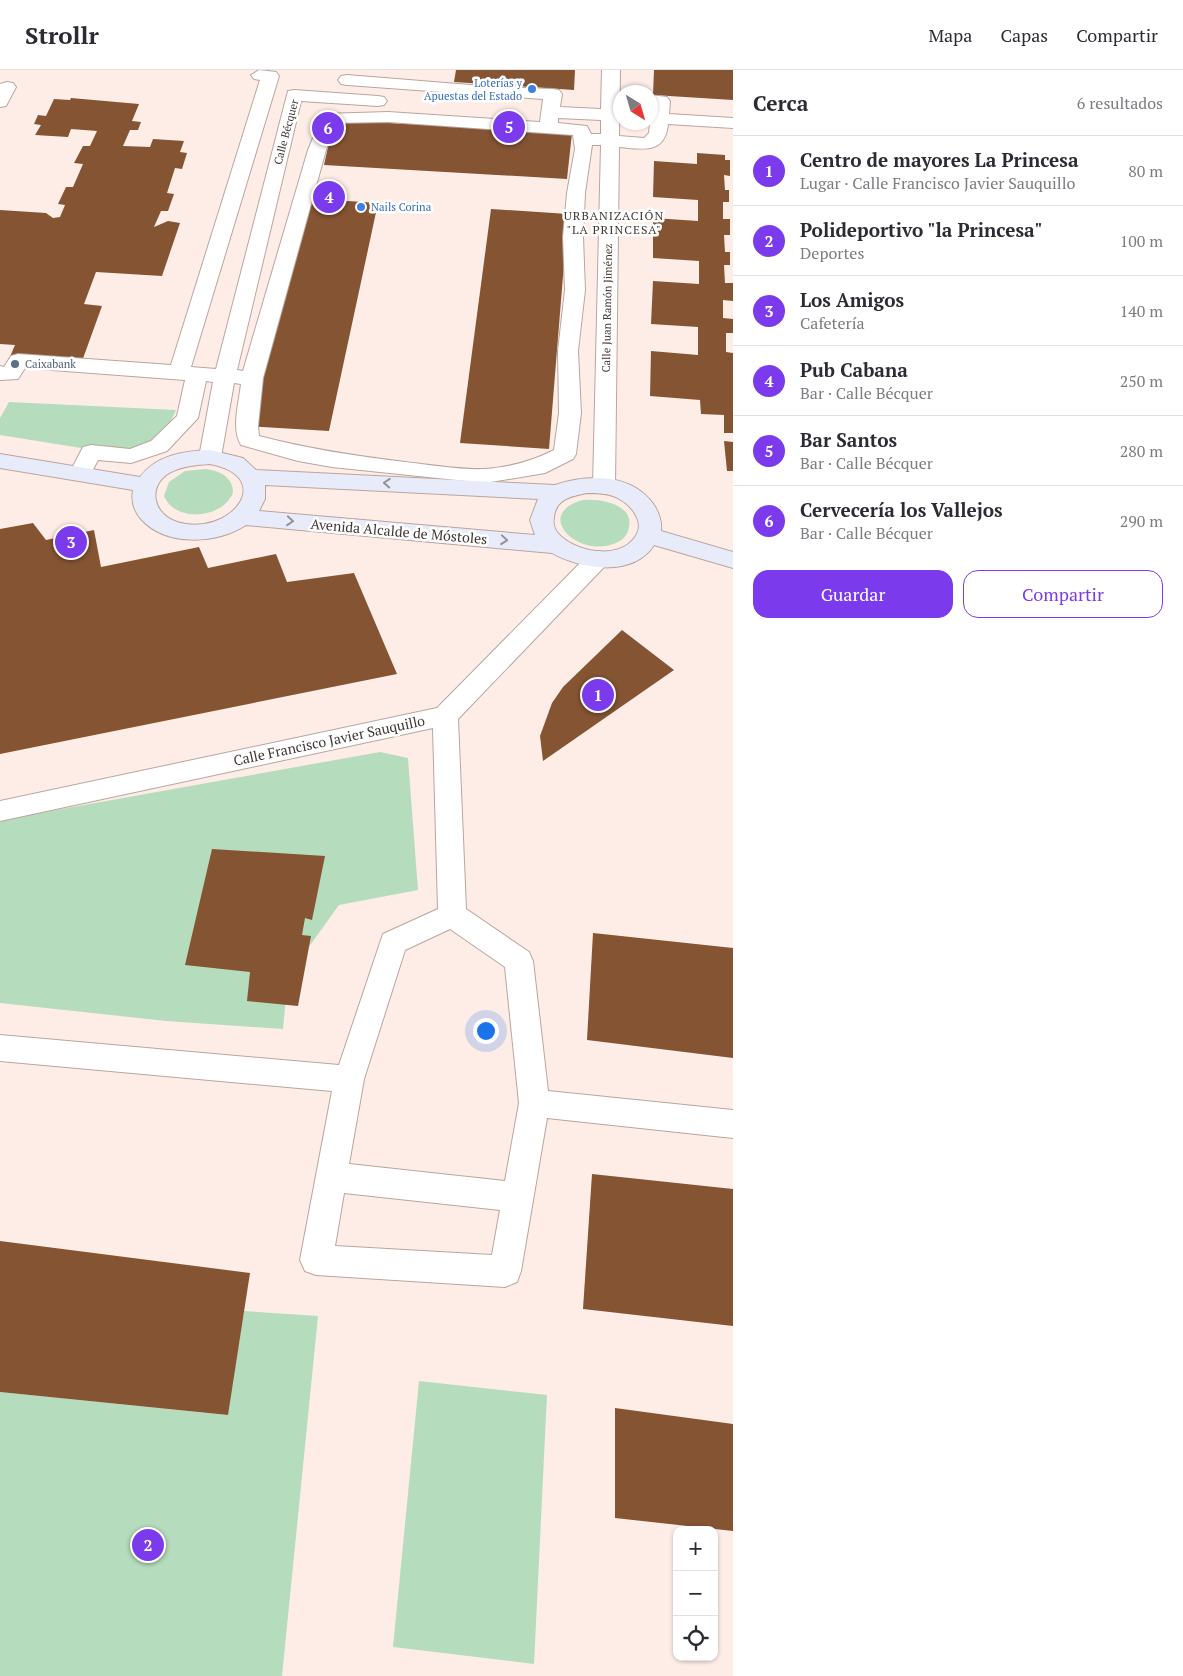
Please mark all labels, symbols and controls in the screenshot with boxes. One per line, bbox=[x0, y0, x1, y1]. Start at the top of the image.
text: Strollr bbox=[25, 19, 99, 51]
text: Mapa bbox=[928, 23, 972, 47]
text: Capas bbox=[1000, 23, 1048, 47]
text: Compartir bbox=[1076, 23, 1158, 47]
place label: Loterías y Apuestas del Estado bbox=[424, 76, 522, 103]
marker: Loterías y Apuestas del Estado bbox=[526, 83, 538, 95]
north arrow bbox=[613, 85, 658, 130]
text: Cerca bbox=[753, 89, 808, 117]
text: 6 resultados bbox=[1077, 92, 1163, 114]
street label: Calle Bécquer bbox=[271, 97, 302, 166]
pin: 5 bbox=[493, 108, 525, 146]
pin: 6 bbox=[312, 109, 344, 147]
text: Centro de mayores La Princesa bbox=[800, 147, 1078, 172]
text: 1 bbox=[764, 160, 774, 182]
text: 80 m bbox=[1128, 160, 1163, 182]
text: Lugar · Calle Francisco Javier Sauquillo bbox=[800, 172, 1075, 194]
pin: 4 bbox=[313, 178, 345, 216]
place label: Nails Corina bbox=[371, 200, 432, 214]
marker: Nails Corina bbox=[355, 201, 367, 213]
district label: URBANIZACIÓN "LA PRINCESA" bbox=[564, 208, 664, 237]
text: Polideportivo "la Princesa" bbox=[800, 217, 1043, 242]
text: 2 bbox=[764, 230, 774, 252]
text: 100 m bbox=[1120, 230, 1163, 252]
text: Deportes bbox=[800, 242, 864, 264]
street label: Calle Juan Ramón Jiménez bbox=[599, 243, 615, 373]
text: Los Amigos bbox=[800, 287, 904, 312]
text: 3 bbox=[764, 300, 774, 322]
text: 140 m bbox=[1120, 300, 1163, 322]
text: Cafetería bbox=[800, 312, 865, 334]
place label: Caixabank bbox=[25, 357, 76, 371]
text: Pub Cabana bbox=[800, 357, 908, 382]
marker: Caixabank bbox=[9, 358, 21, 370]
text: 4 bbox=[764, 370, 774, 392]
text: 250 m bbox=[1120, 370, 1163, 392]
text: Bar · Calle Bécquer bbox=[800, 382, 933, 404]
text: Bar Santos bbox=[800, 427, 897, 452]
text: 5 bbox=[764, 440, 774, 462]
text: 280 m bbox=[1120, 440, 1163, 462]
text: Bar · Calle Bécquer bbox=[800, 452, 933, 474]
one-way arrow bbox=[383, 478, 391, 489]
text: Cervecería los Vallejos bbox=[800, 497, 1003, 522]
text: 6 bbox=[764, 510, 774, 532]
text: 290 m bbox=[1120, 510, 1163, 532]
street label: Avenida Alcalde de Móstoles bbox=[310, 514, 488, 548]
one-way arrow bbox=[286, 515, 294, 526]
text: Bar · Calle Bécquer bbox=[800, 522, 933, 544]
pin: 3 bbox=[55, 523, 87, 561]
one-way arrow bbox=[500, 534, 508, 545]
button: Guardar bbox=[753, 570, 953, 618]
button: Compartir bbox=[963, 570, 1163, 618]
pin: 1 bbox=[582, 676, 614, 714]
street label: Calle Francisco Javier Sauquillo bbox=[232, 710, 427, 770]
your location bbox=[473, 1018, 499, 1044]
pin: 2 bbox=[132, 1526, 164, 1564]
map controls bbox=[673, 1526, 718, 1661]
button: + bbox=[673, 1526, 718, 1571]
button: − bbox=[673, 1571, 718, 1616]
button: locate bbox=[673, 1616, 718, 1661]

